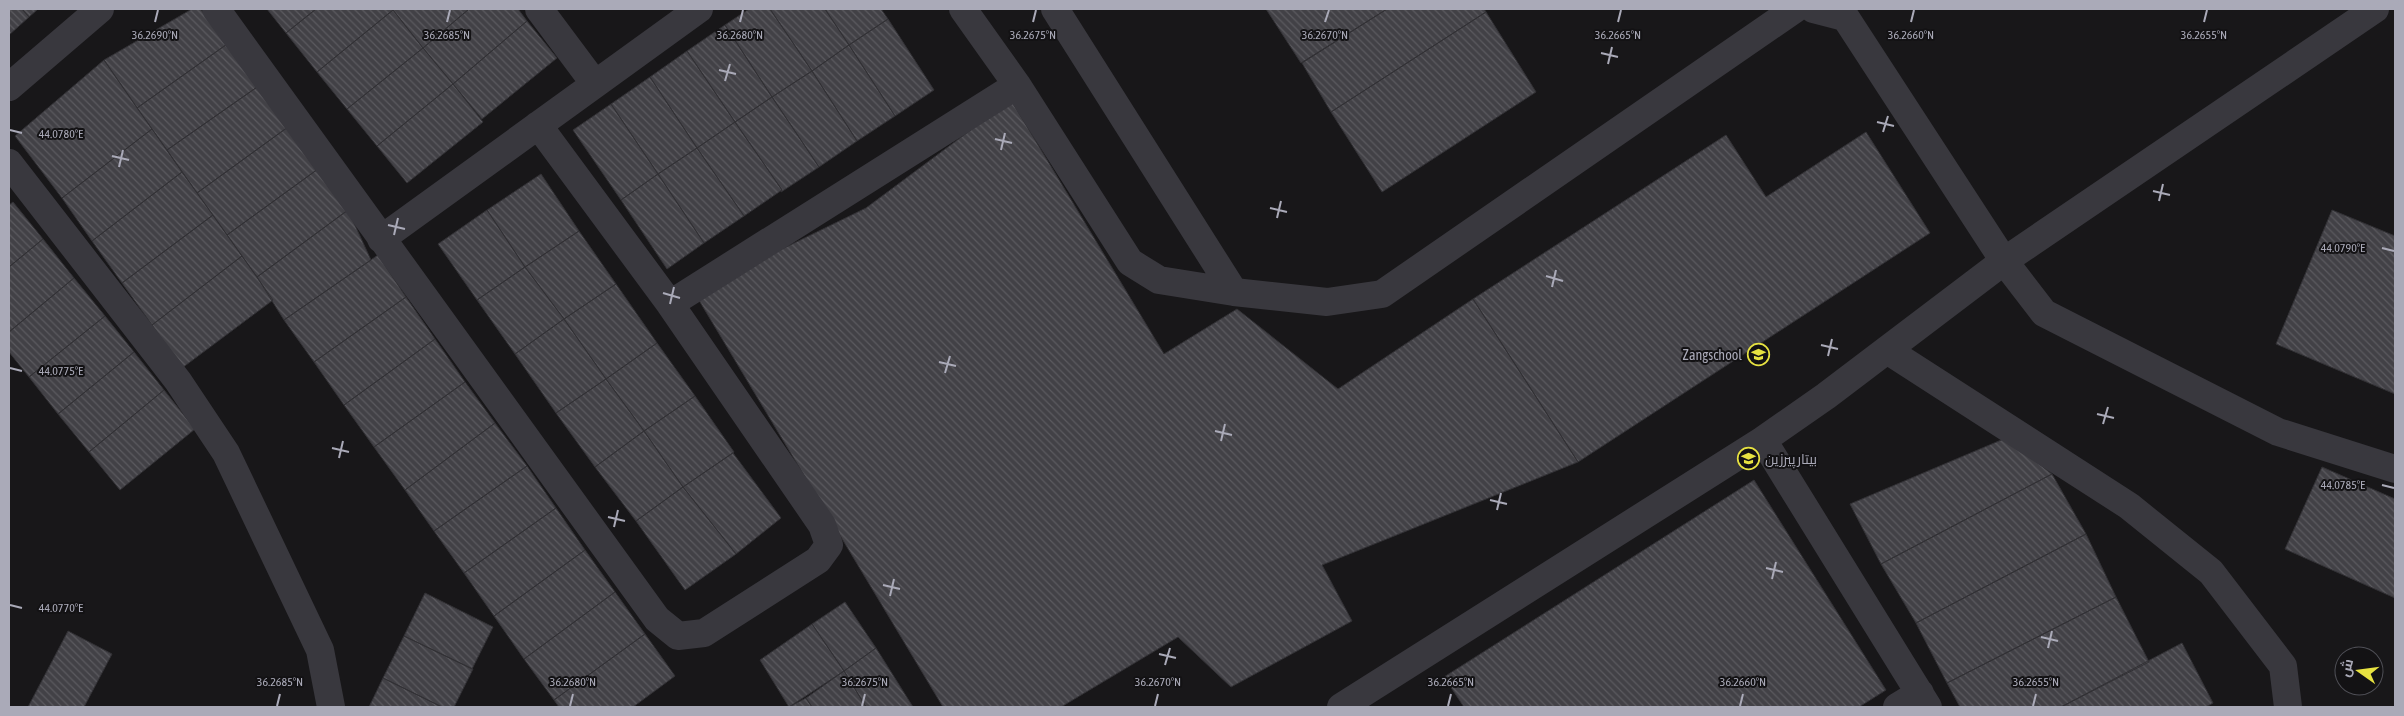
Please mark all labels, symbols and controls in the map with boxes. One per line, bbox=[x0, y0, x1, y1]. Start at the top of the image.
text: 36.2690°N bbox=[132, 28, 178, 42]
text: 36.2685°N bbox=[424, 28, 470, 42]
text: 36.2680°N bbox=[717, 28, 763, 42]
text: 36.2675°N bbox=[1010, 28, 1056, 42]
text: 36.2670°N bbox=[1302, 28, 1348, 42]
text: 36.2665°N bbox=[1595, 28, 1641, 42]
text: 36.2660°N bbox=[1888, 28, 1934, 42]
text: 36.2655°N bbox=[2181, 28, 2227, 42]
text: 44.0780°E bbox=[39, 127, 83, 141]
text: 44.0790°E bbox=[2321, 241, 2365, 255]
school or university icon: Zangschool bbox=[1746, 343, 1770, 367]
place label: Zangschool bbox=[1683, 347, 1742, 363]
text: 44.0775°E bbox=[39, 364, 83, 378]
school or university icon: بيتار پيرزين bbox=[1737, 447, 1761, 471]
place label: بيتار پيرزين bbox=[1765, 451, 1817, 469]
text: 44.0785°E bbox=[2321, 478, 2365, 492]
text: 44.0770°E bbox=[39, 601, 83, 615]
north arrow bbox=[2334, 646, 2384, 696]
text: ش bbox=[2336, 657, 2357, 679]
text: 36.2685°N bbox=[257, 675, 303, 689]
text: 36.2680°N bbox=[550, 675, 596, 689]
text: 36.2675°N bbox=[842, 675, 888, 689]
text: 36.2670°N bbox=[1135, 675, 1181, 689]
text: 36.2665°N bbox=[1428, 675, 1474, 689]
text: 36.2660°N bbox=[1720, 675, 1766, 689]
text: 36.2655°N bbox=[2013, 675, 2059, 689]

